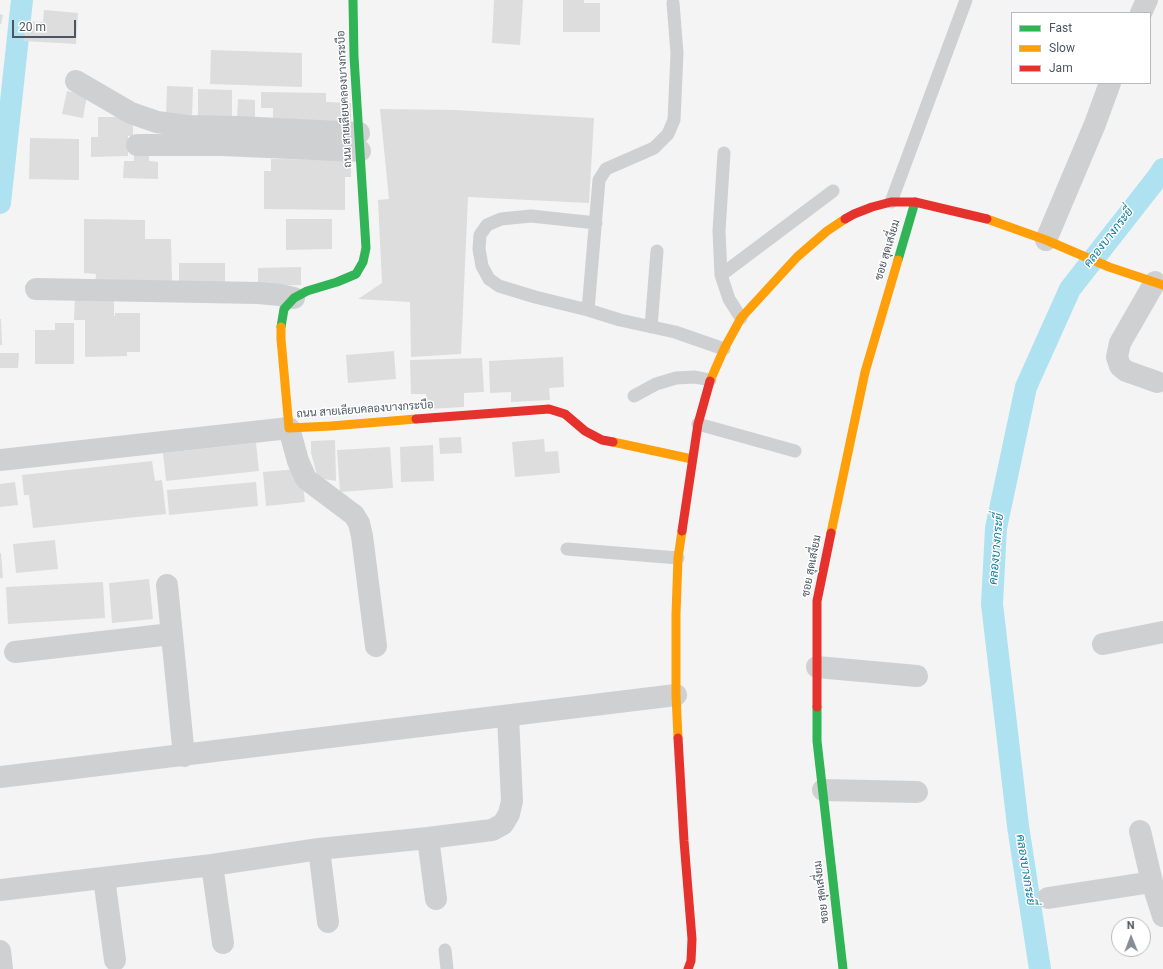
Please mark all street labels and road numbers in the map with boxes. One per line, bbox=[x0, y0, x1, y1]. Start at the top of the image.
street label: ถนน สายเลียบคลองบางกระบือ bbox=[335, 30, 355, 168]
street label: ซอย สุดเสงี่ยม bbox=[872, 218, 904, 282]
street label: ถนน สายเลียบคลองบางกระบือ bbox=[296, 399, 434, 421]
street label: ซอย สุดเสงี่ยม bbox=[800, 534, 824, 598]
street label: ซอย สุดเสงี่ยม bbox=[812, 860, 832, 924]

